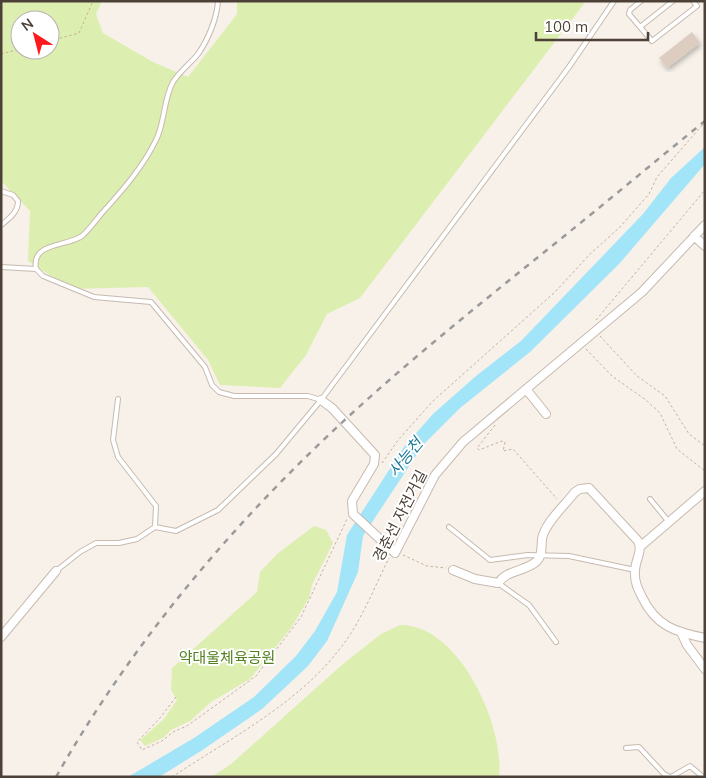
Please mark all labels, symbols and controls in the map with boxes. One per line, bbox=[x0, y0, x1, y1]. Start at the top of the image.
north arrow bbox=[10, 10, 60, 60]
scale bar bbox=[536, 10, 648, 42]
text: N bbox=[18, 14, 37, 35]
text: 100 m bbox=[544, 17, 588, 36]
water label: 사능천 bbox=[383, 432, 428, 480]
street label: 경춘선 자전거길 bbox=[368, 467, 431, 565]
park label: 약대울체육공원 bbox=[179, 648, 275, 667]

